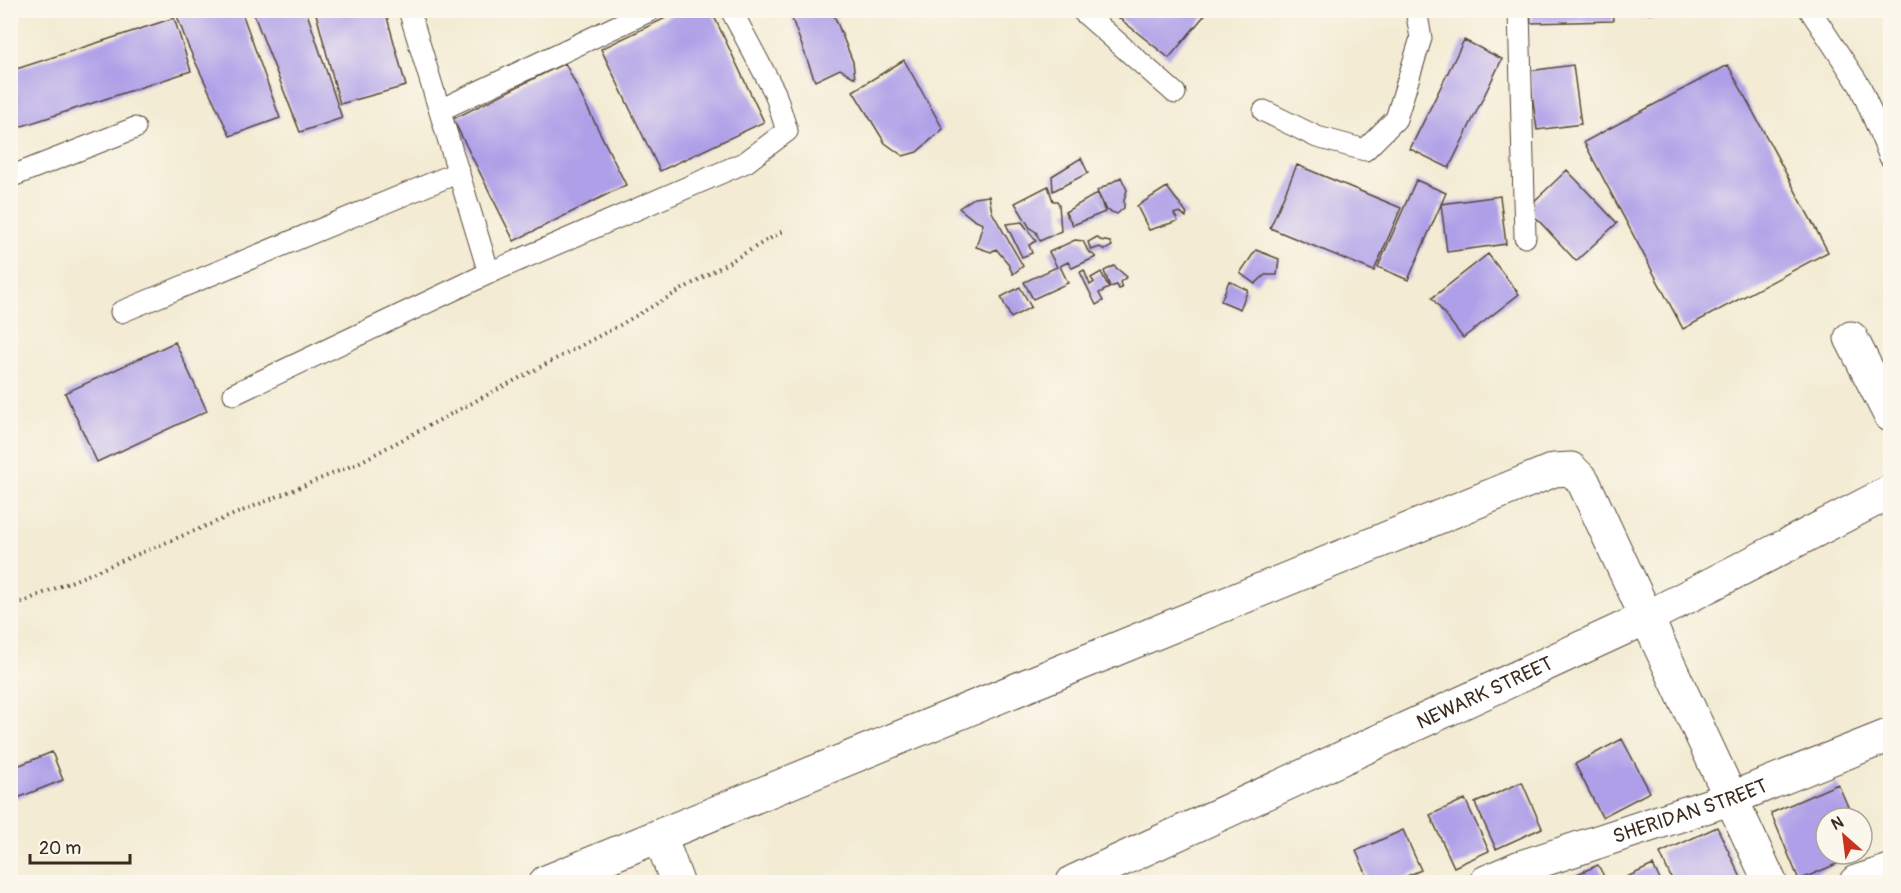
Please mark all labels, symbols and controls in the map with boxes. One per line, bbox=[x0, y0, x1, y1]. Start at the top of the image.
street label: NEWARK STREET bbox=[1412, 650, 1556, 735]
street label: SHERIDAN STREET bbox=[1609, 773, 1771, 849]
north arrow bbox=[1814, 806, 1874, 866]
text: N bbox=[1828, 812, 1847, 835]
scale bar bbox=[30, 827, 130, 865]
text: 20 m bbox=[39, 837, 81, 860]

